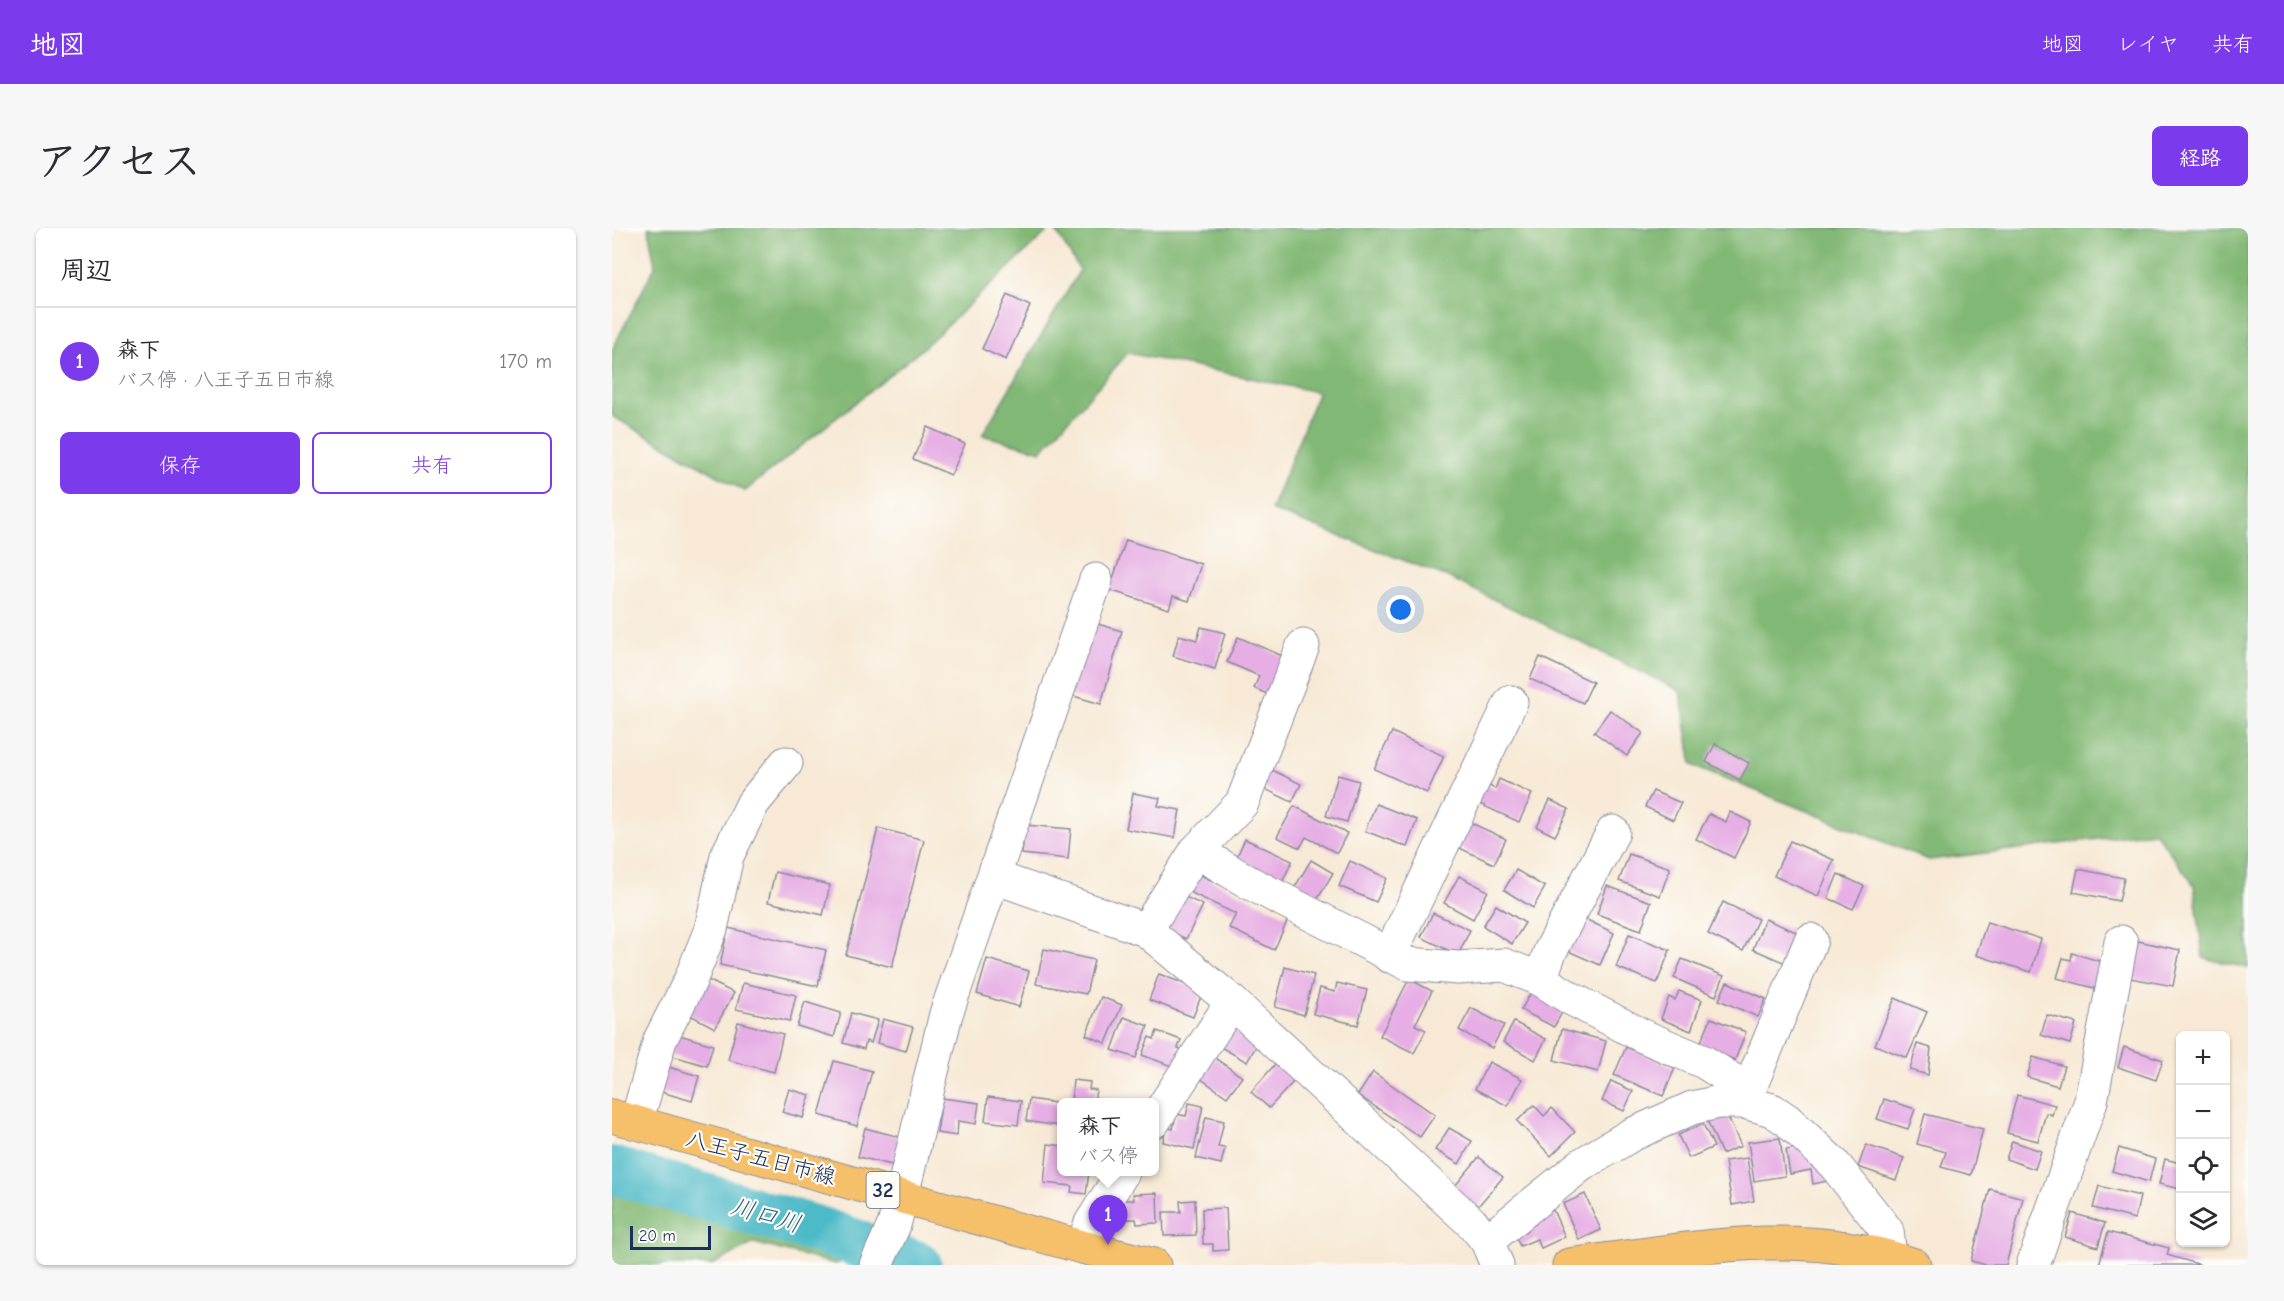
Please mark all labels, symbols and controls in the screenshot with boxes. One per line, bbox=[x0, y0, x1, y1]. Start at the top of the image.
text: 地図 bbox=[30, 29, 86, 61]
text: 地図 bbox=[2042, 32, 2084, 56]
text: レイヤ bbox=[2117, 32, 2179, 56]
text: 共有 bbox=[2212, 32, 2254, 56]
button: 経路 bbox=[2152, 126, 2248, 186]
text: アクセス bbox=[36, 137, 201, 186]
text: 周辺 bbox=[60, 256, 112, 286]
text: 森下 bbox=[117, 337, 161, 363]
text: 1 bbox=[76, 350, 83, 373]
text: 170 m bbox=[499, 350, 552, 373]
text: バス停 · 八王子五日市線 bbox=[117, 368, 334, 391]
button: 保存 bbox=[60, 432, 300, 494]
button: 共有 bbox=[312, 432, 552, 494]
your location bbox=[1386, 595, 1415, 624]
map controls bbox=[2176, 1031, 2230, 1247]
button: + bbox=[2176, 1031, 2230, 1085]
button: − bbox=[2176, 1085, 2230, 1139]
popup bbox=[1057, 1098, 1159, 1176]
text: 森下 bbox=[1078, 1113, 1122, 1139]
street label: 八王子五日市線 bbox=[683, 1125, 838, 1190]
button: locate bbox=[2176, 1139, 2230, 1193]
text: バス停 bbox=[1078, 1144, 1138, 1167]
road number: 32 bbox=[866, 1172, 900, 1208]
water label: 川口川 bbox=[728, 1192, 804, 1238]
button: layers bbox=[2176, 1193, 2230, 1247]
pin: 1 bbox=[1088, 1196, 1128, 1245]
scale bar bbox=[630, 1223, 711, 1250]
text: 20 m bbox=[639, 1227, 676, 1245]

